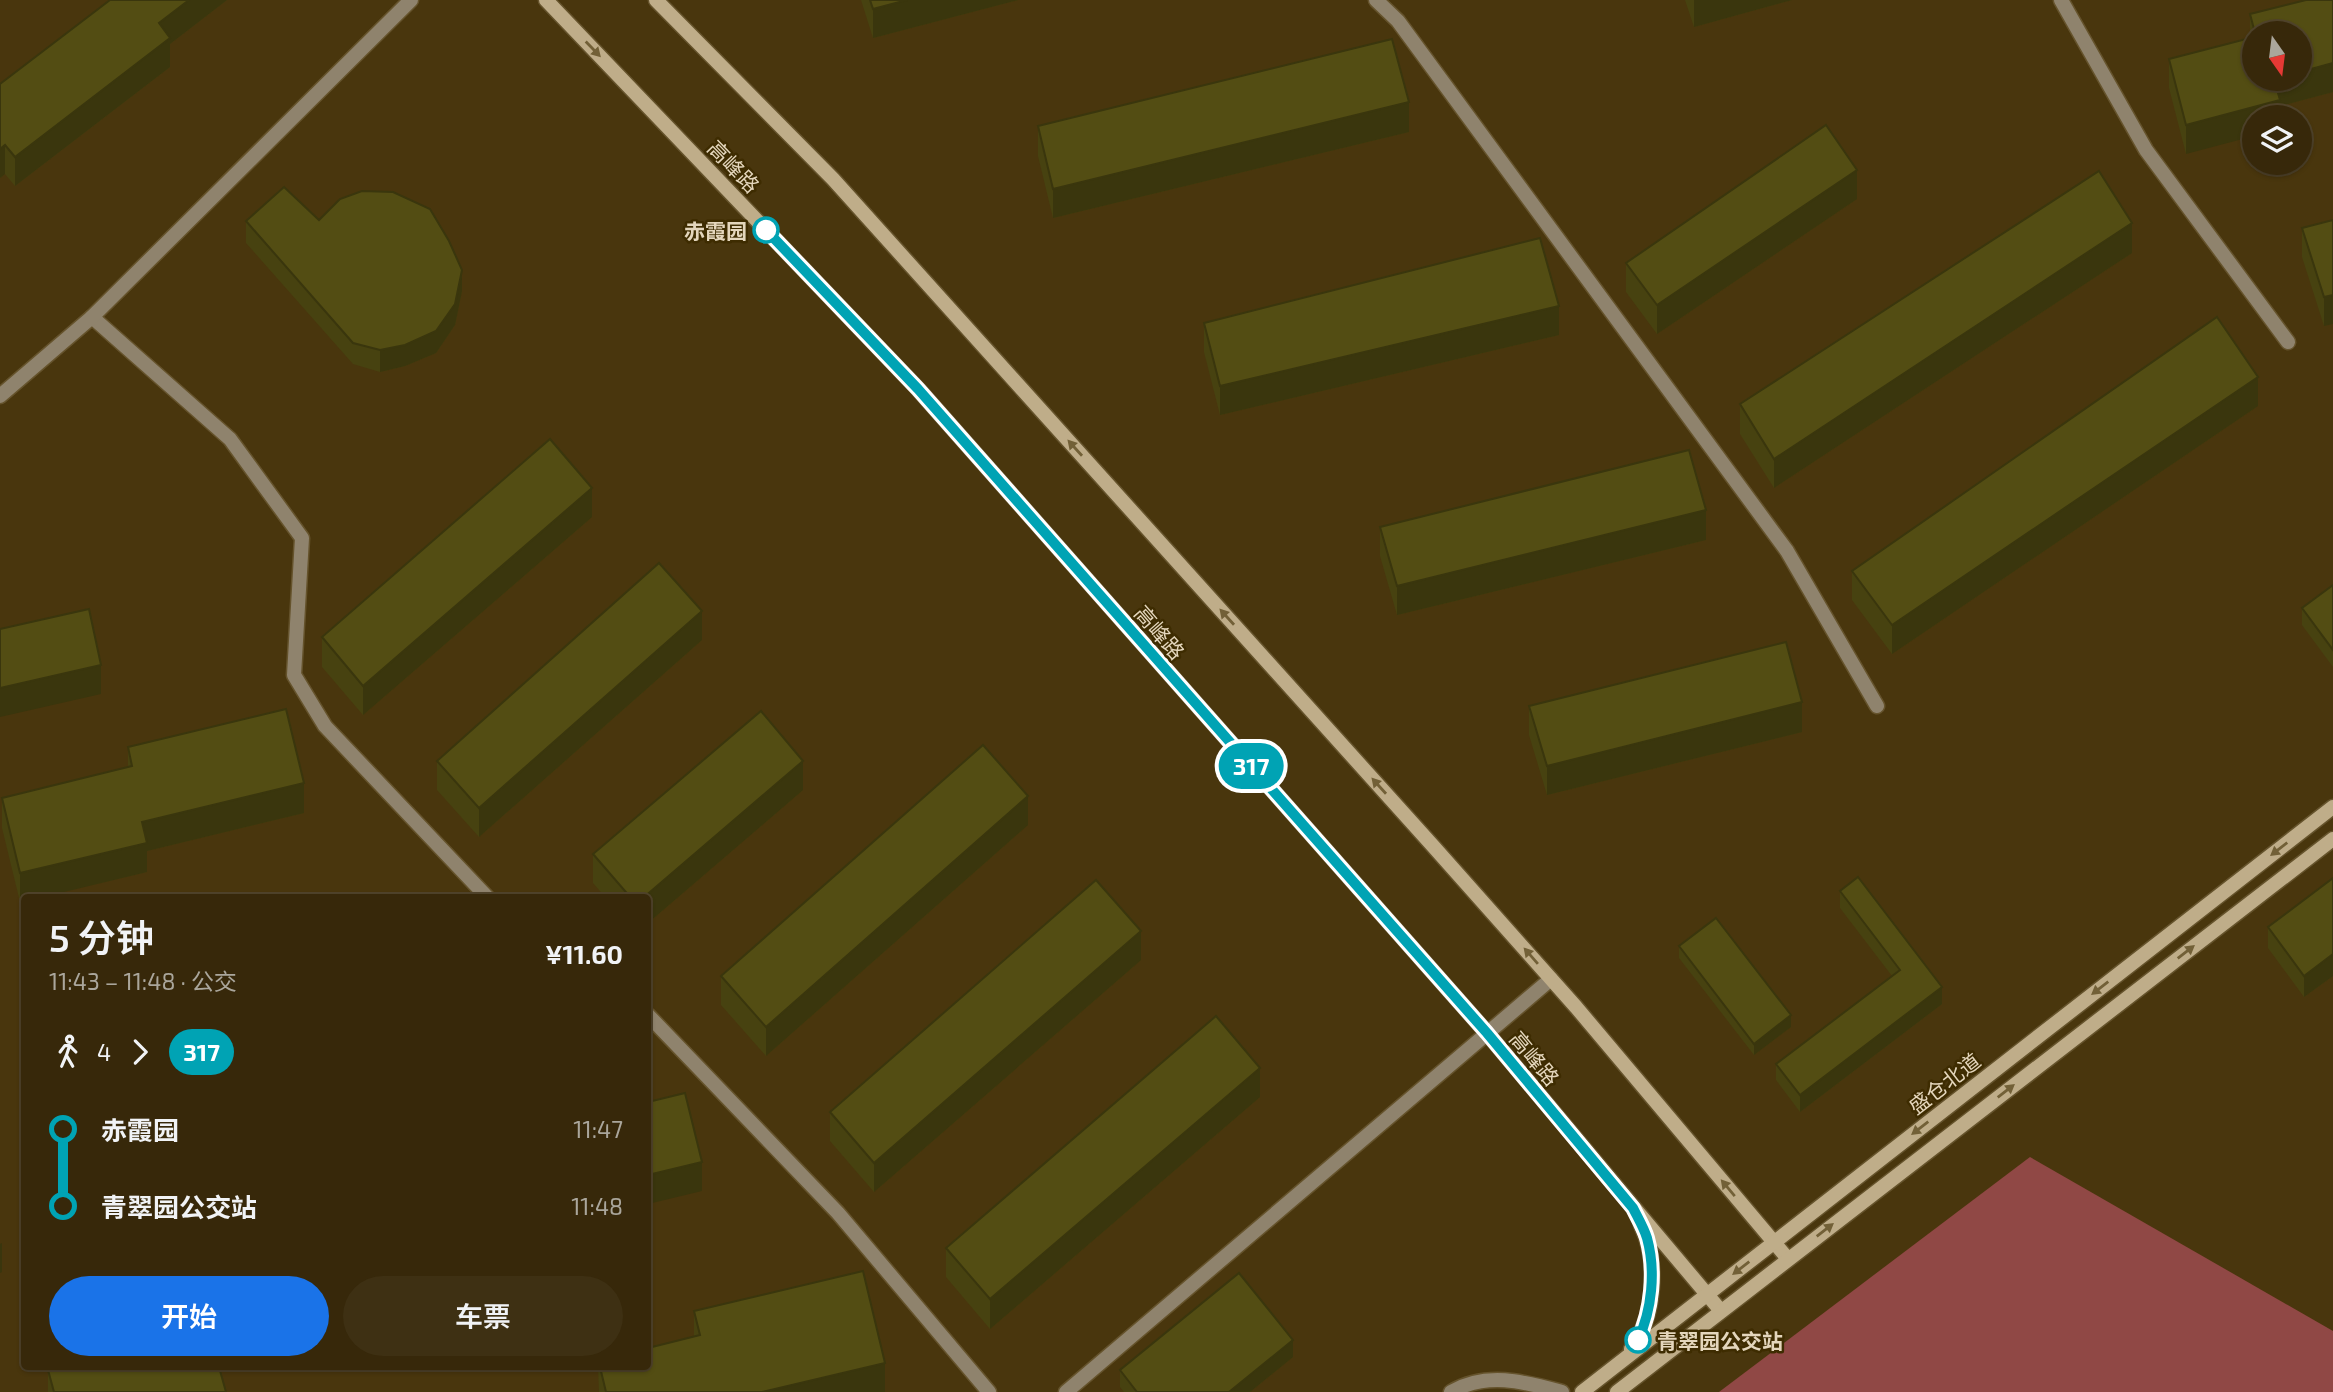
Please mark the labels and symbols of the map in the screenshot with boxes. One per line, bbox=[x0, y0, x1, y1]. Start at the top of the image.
north arrow bbox=[2242, 21, 2312, 91]
one-way arrow bbox=[585, 41, 602, 58]
street label: 高峰路 bbox=[703, 135, 765, 197]
marker: 赤霞园 bbox=[753, 217, 779, 243]
place label: 赤霞园 bbox=[684, 218, 747, 243]
one-way arrow bbox=[1067, 439, 1083, 457]
street label: 高峰路 bbox=[1130, 600, 1190, 664]
one-way arrow bbox=[1219, 608, 1235, 626]
line badge: 317 bbox=[1211, 743, 1291, 789]
one-way arrow bbox=[1372, 778, 1388, 795]
one-way arrow bbox=[2270, 841, 2288, 855]
one-way arrow bbox=[2176, 945, 2194, 960]
one-way arrow bbox=[1523, 947, 1539, 965]
one-way arrow bbox=[2091, 981, 2109, 996]
street label: 高峰路 bbox=[1505, 1026, 1565, 1090]
street label: 盛仓北道 bbox=[1903, 1047, 1985, 1119]
one-way arrow bbox=[1996, 1084, 2014, 1099]
one-way arrow bbox=[1912, 1121, 1930, 1136]
one-way arrow bbox=[1721, 1179, 1736, 1196]
one-way arrow bbox=[1816, 1223, 1834, 1238]
one-way arrow bbox=[1732, 1261, 1750, 1275]
marker: 青翠园公交站 bbox=[1625, 1327, 1651, 1353]
place label: 青翠园公交站 bbox=[1657, 1328, 1783, 1353]

